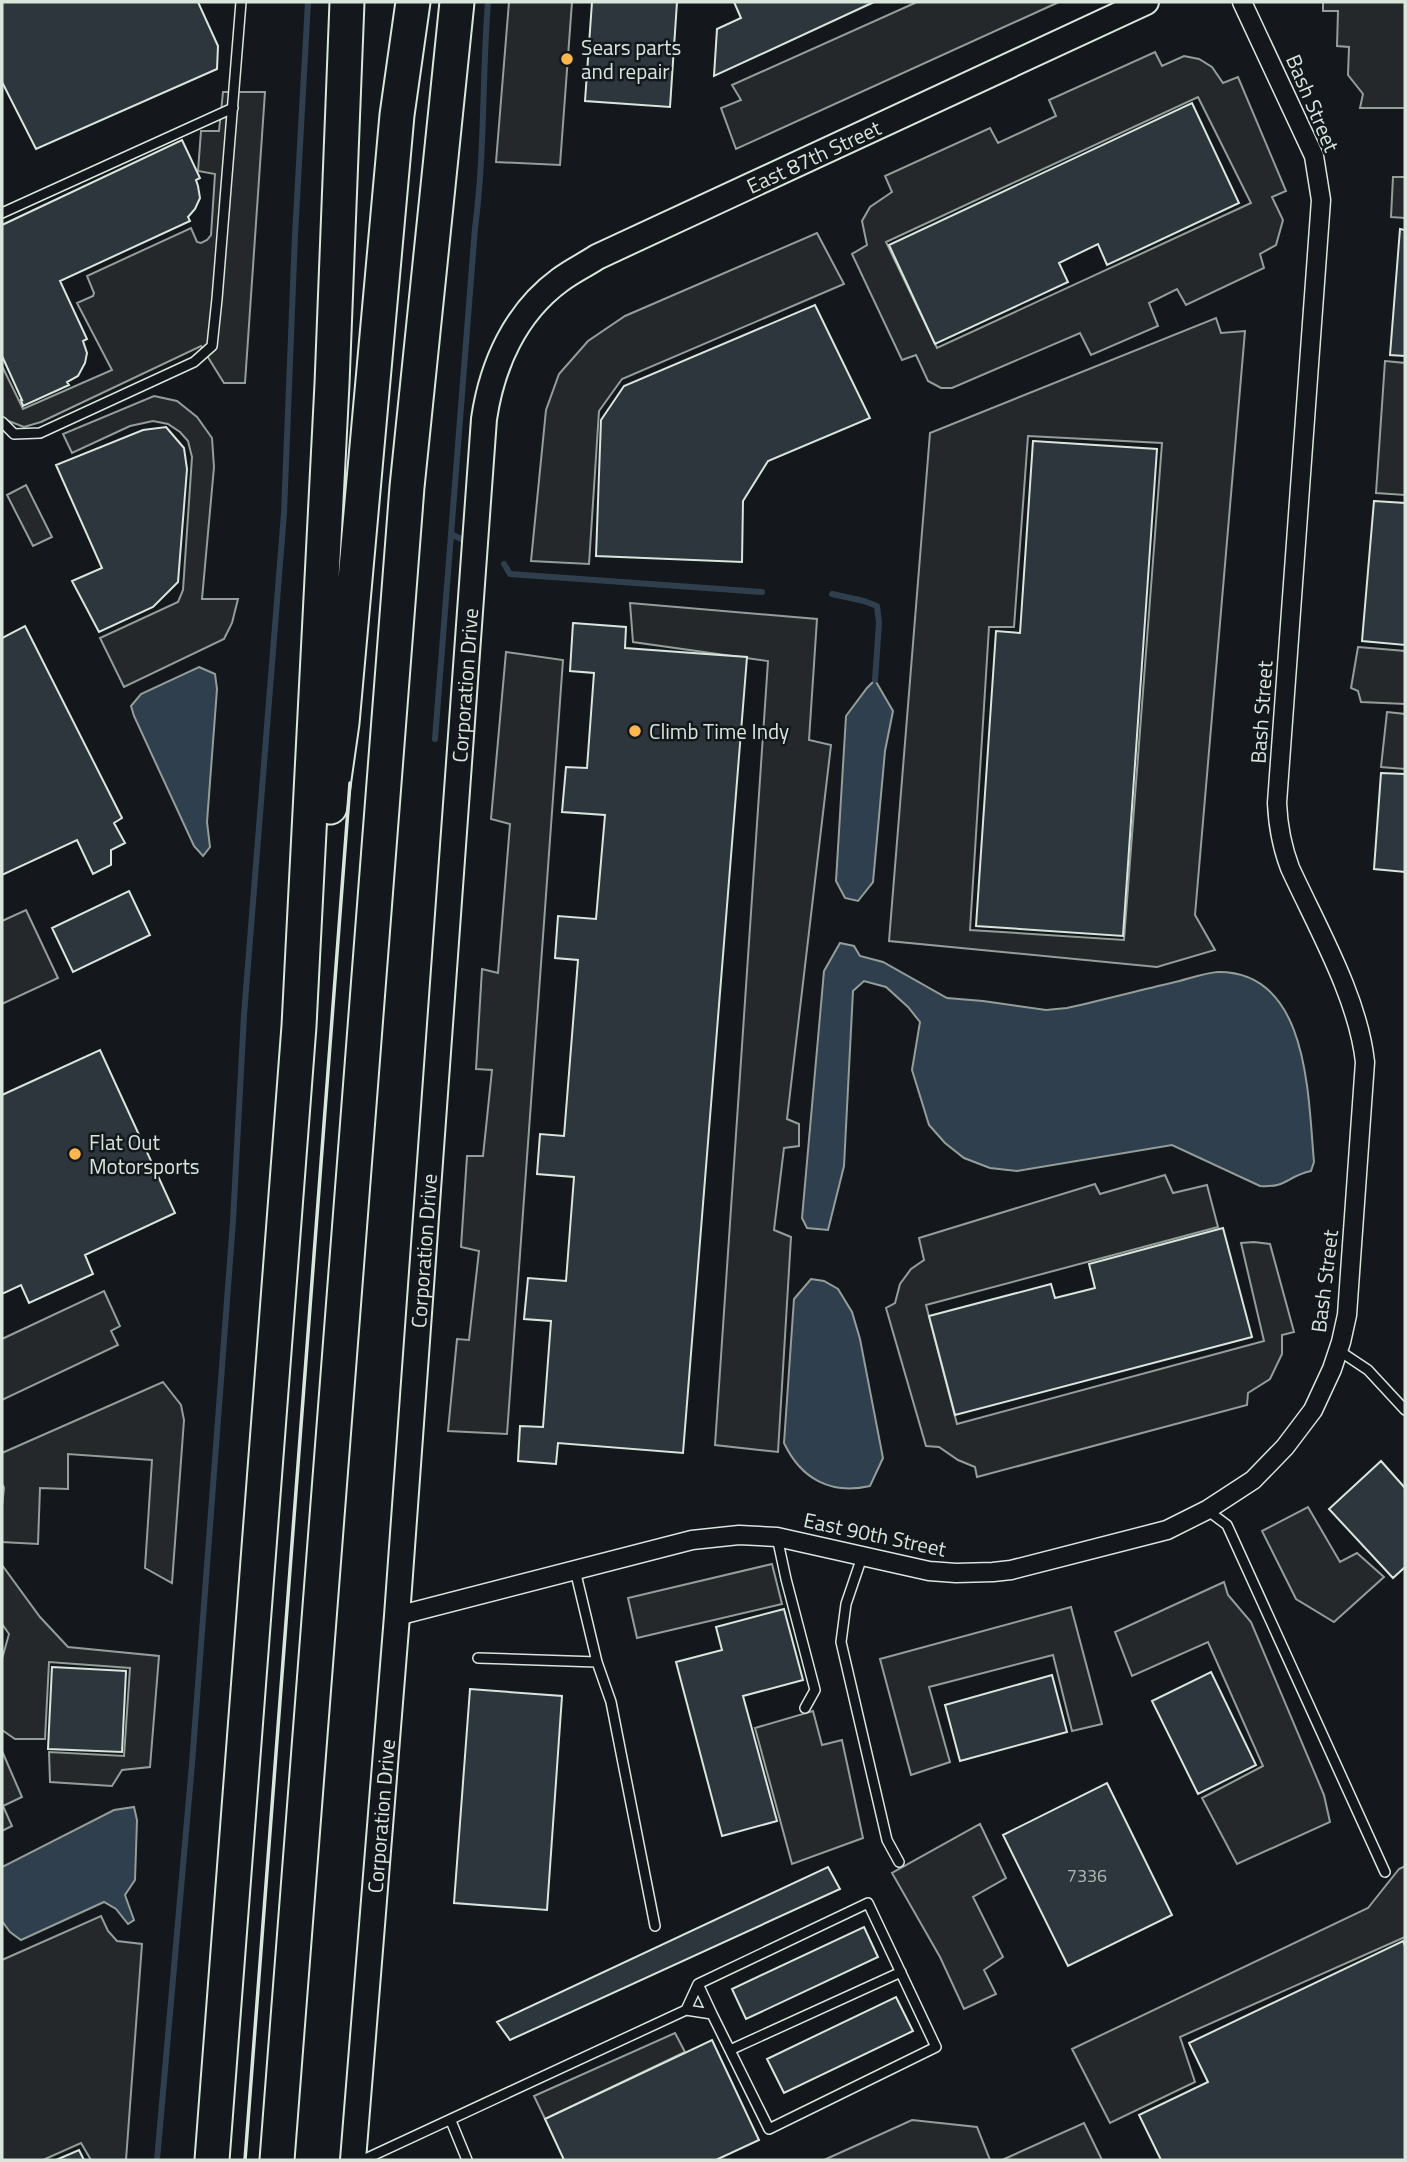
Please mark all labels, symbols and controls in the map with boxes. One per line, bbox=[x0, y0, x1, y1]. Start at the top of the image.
place label: Sears parts and repair bbox=[581, 31, 681, 87]
street label: Bash Street bbox=[1278, 49, 1348, 157]
marker: Sears parts and repair bbox=[559, 51, 575, 67]
street label: East 87th Street bbox=[741, 111, 887, 201]
street label: Corporation Drive bbox=[443, 607, 486, 763]
street label: Bash Street bbox=[1241, 659, 1281, 765]
place label: Climb Time Indy bbox=[649, 715, 789, 747]
marker: Climb Time Indy bbox=[627, 723, 643, 739]
place label: Flat Out Motorsports bbox=[89, 1126, 200, 1182]
marker: Flat Out Motorsports bbox=[67, 1146, 83, 1162]
street label: Corporation Drive bbox=[402, 1173, 445, 1329]
street label: Bash Street bbox=[1302, 1227, 1346, 1334]
street label: East 90th Street bbox=[801, 1503, 950, 1565]
street label: Corporation Drive bbox=[359, 1738, 403, 1894]
house number: 7336 bbox=[1067, 1862, 1107, 1889]

